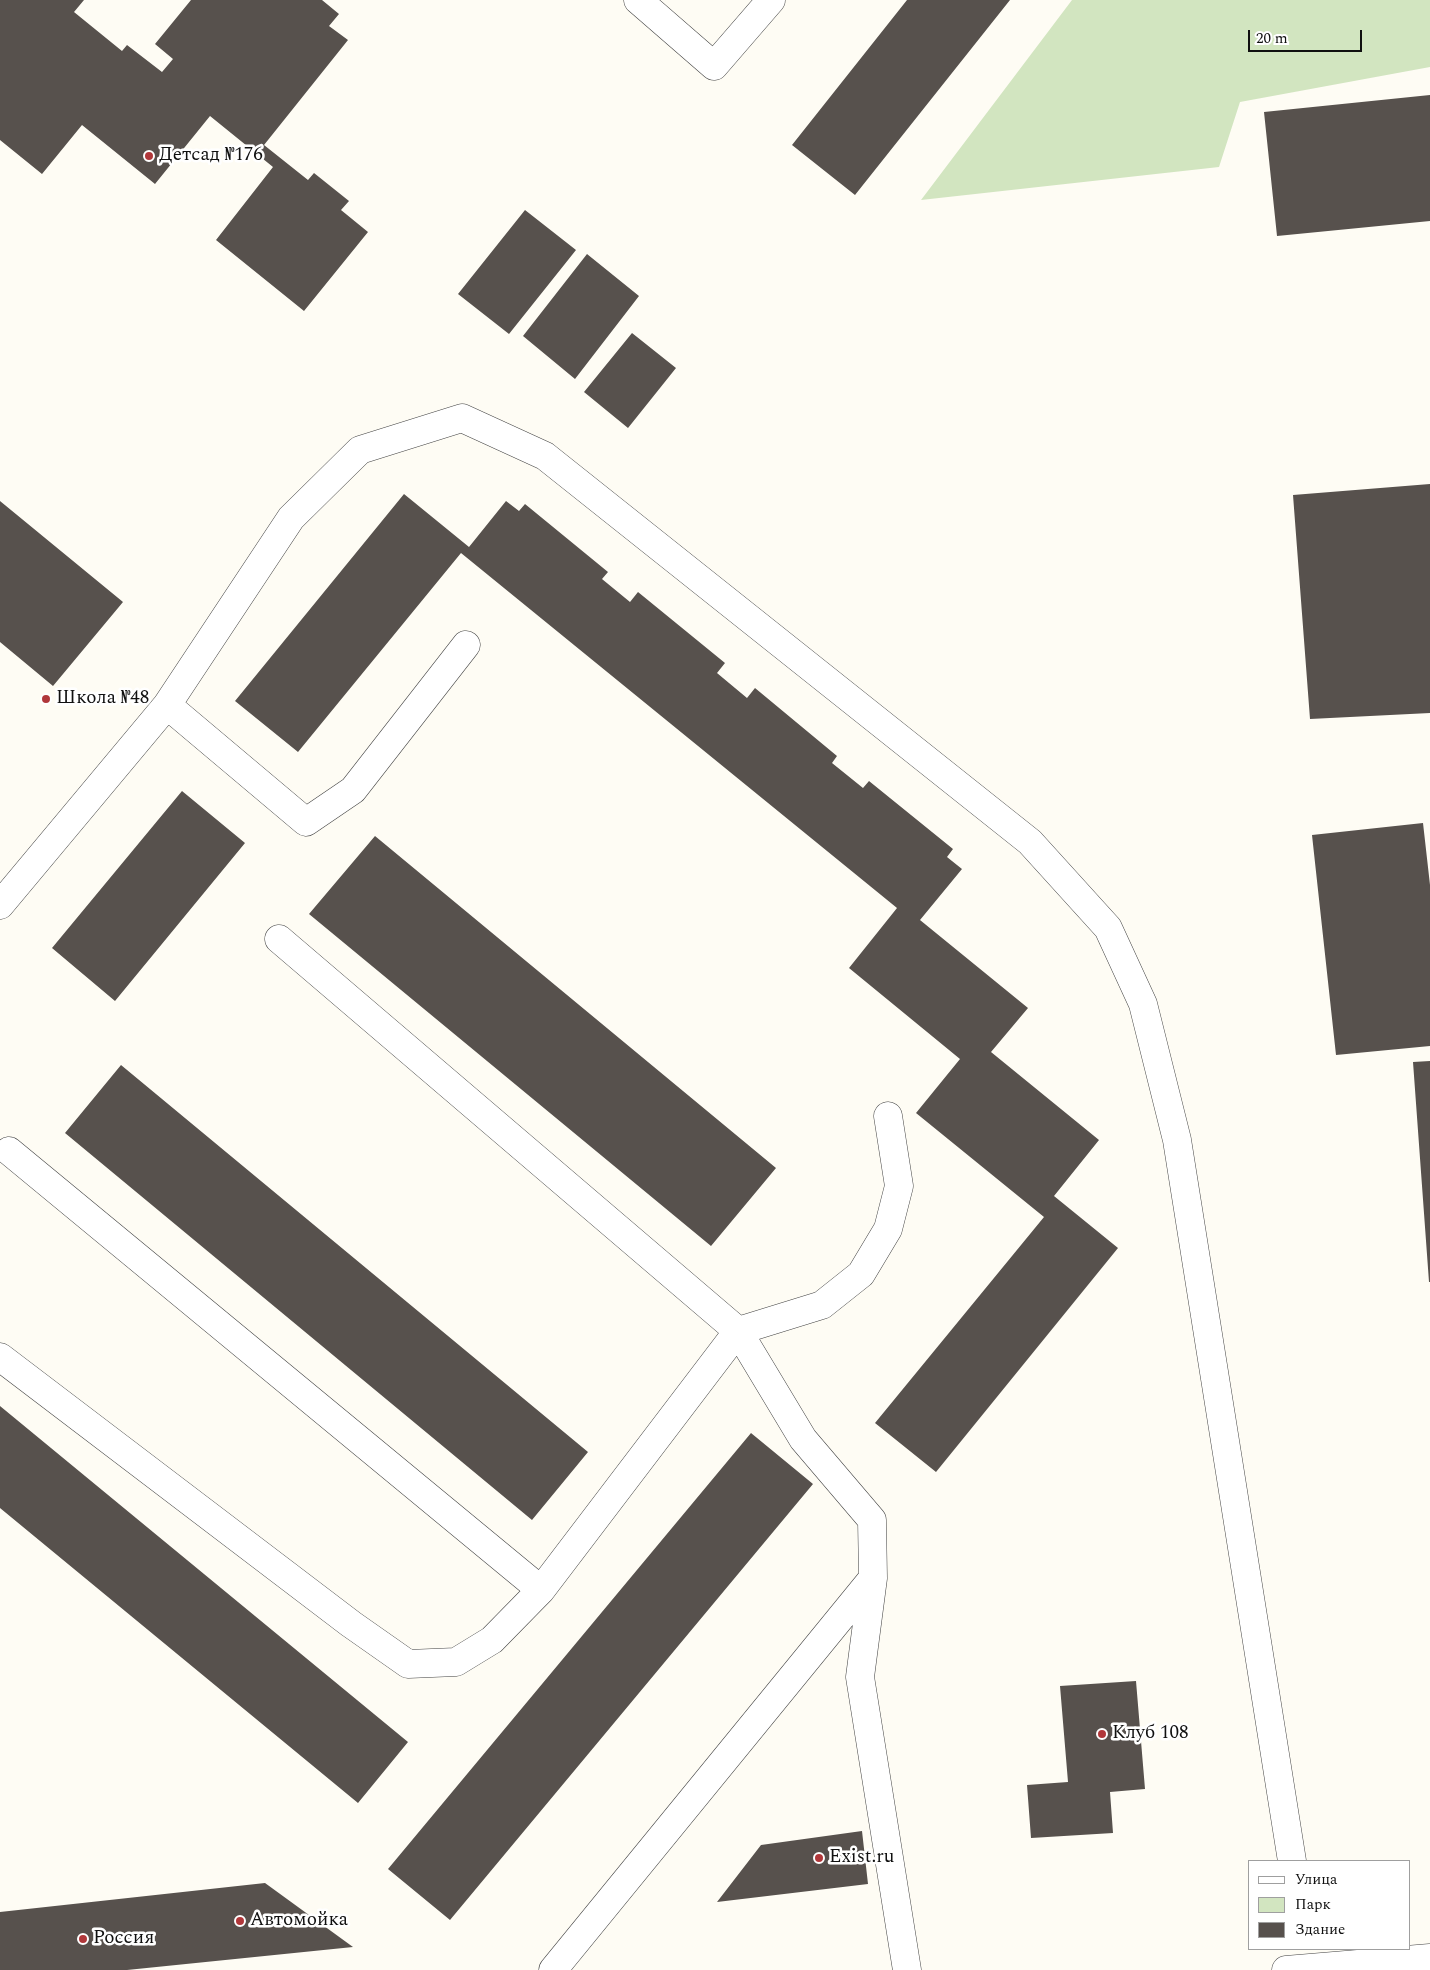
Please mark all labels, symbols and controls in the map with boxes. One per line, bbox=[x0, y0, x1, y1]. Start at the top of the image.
scale bar bbox=[1250, 20, 1364, 52]
text: 20 m bbox=[1256, 27, 1288, 50]
place label: Детсад №176 bbox=[159, 145, 263, 167]
marker: Детсад №176 bbox=[143, 150, 155, 162]
place label: Школа №48 bbox=[56, 688, 149, 710]
marker: Школа №48 bbox=[40, 693, 52, 705]
place label: Клуб 108 bbox=[1112, 1723, 1188, 1745]
marker: Клуб 108 bbox=[1096, 1728, 1108, 1740]
place label: Exist.ru bbox=[829, 1847, 894, 1869]
marker: Exist.ru bbox=[813, 1852, 825, 1864]
legend bbox=[1248, 1860, 1410, 1950]
text: Улица bbox=[1295, 1868, 1337, 1891]
text: Парк bbox=[1295, 1893, 1331, 1916]
place label: Автомойка bbox=[250, 1910, 348, 1932]
marker: Автомойка bbox=[234, 1915, 246, 1927]
text: Здание bbox=[1295, 1918, 1345, 1941]
place label: Россия bbox=[93, 1928, 154, 1950]
marker: Россия bbox=[77, 1933, 89, 1945]

